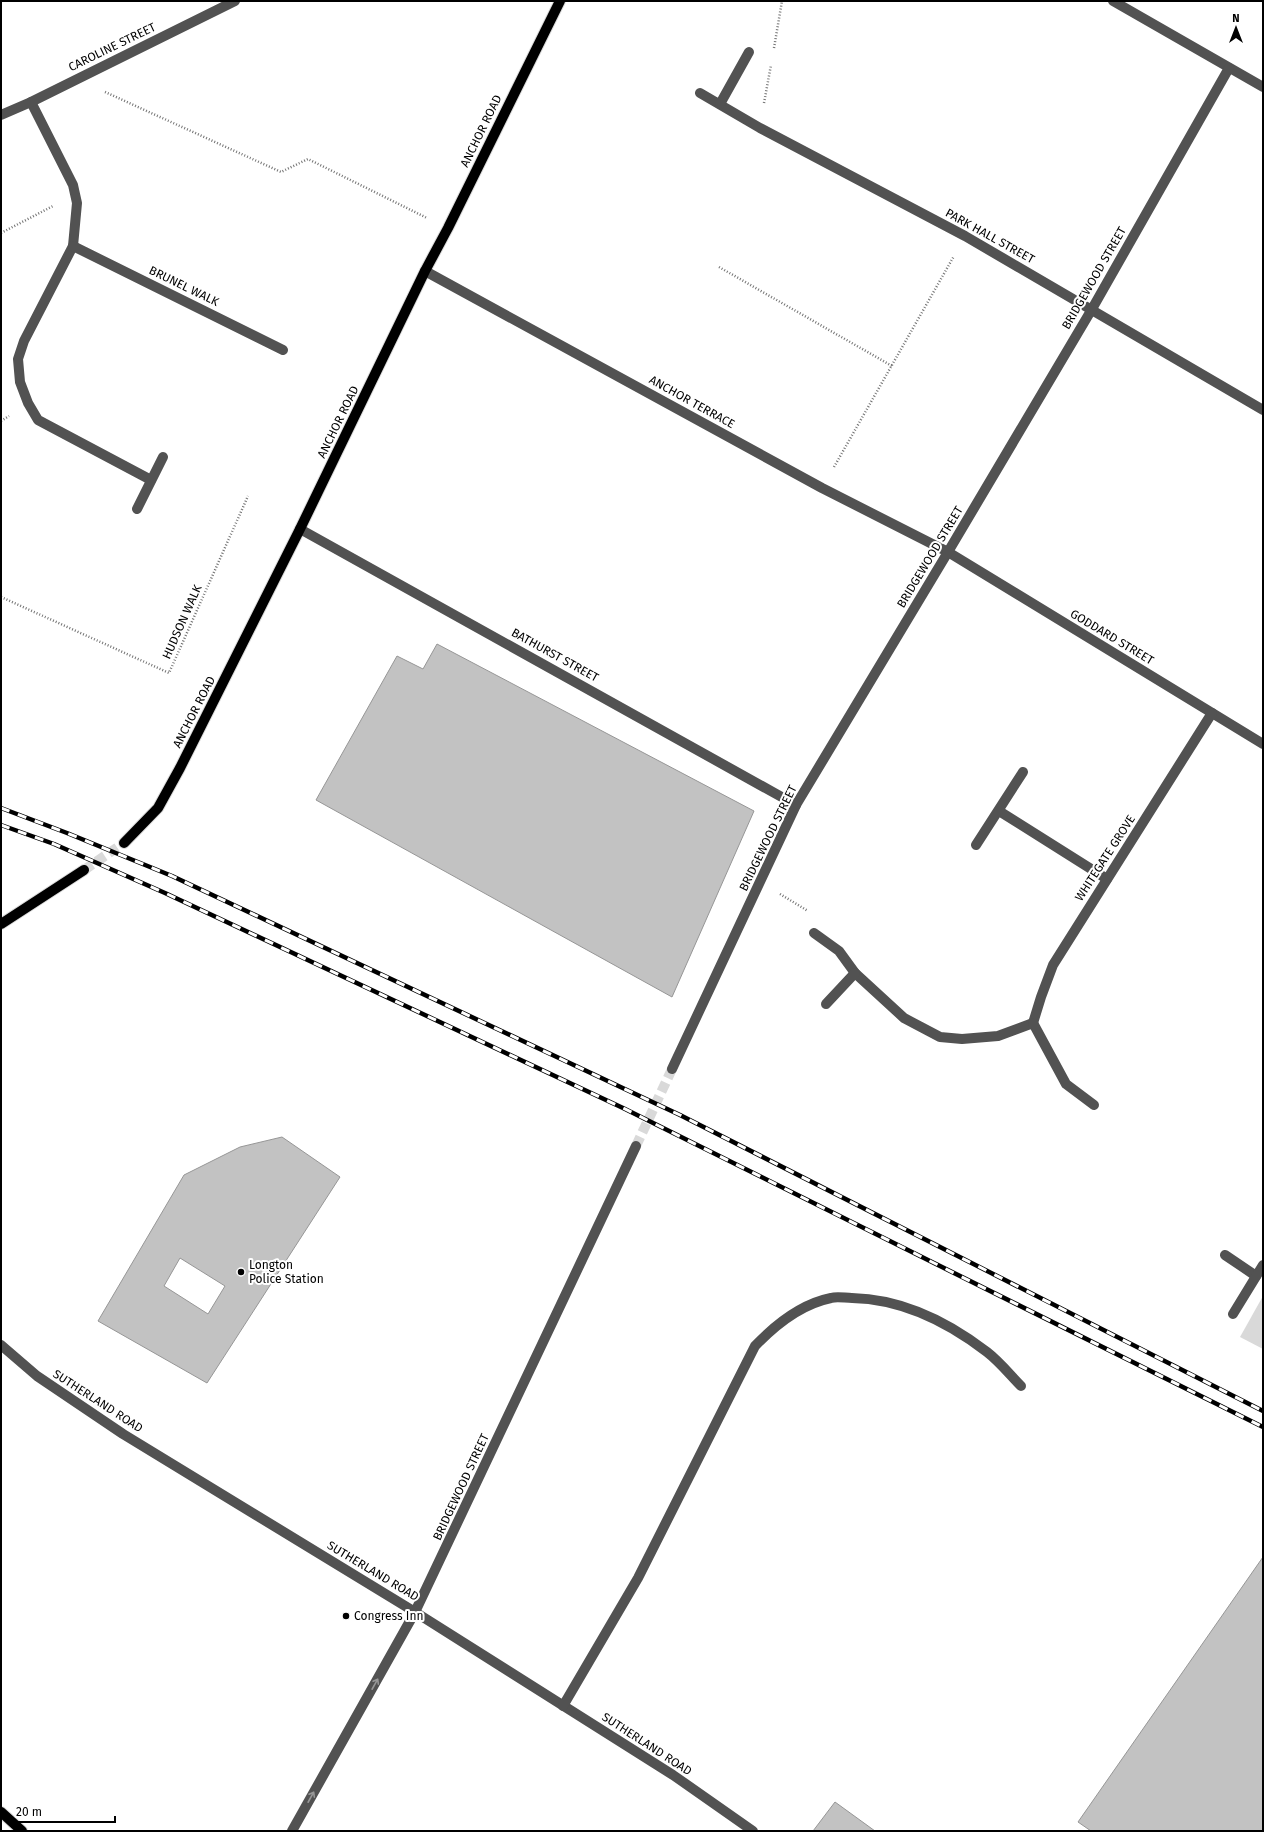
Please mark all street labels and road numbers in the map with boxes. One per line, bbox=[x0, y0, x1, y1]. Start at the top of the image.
street label: CAROLINE STREET bbox=[66, 20, 159, 74]
street label: ANCHOR ROAD bbox=[457, 92, 505, 169]
street label: PARK HALL STREET bbox=[943, 206, 1038, 267]
street label: BRIDGEWOOD STREET bbox=[1059, 224, 1129, 332]
street label: BRUNEL WALK bbox=[147, 263, 222, 309]
street label: ANCHOR TERRACE bbox=[647, 373, 737, 431]
street label: ANCHOR ROAD bbox=[314, 383, 362, 460]
street label: BRIDGEWOOD STREET bbox=[894, 503, 966, 610]
street label: HUDSON WALK bbox=[159, 582, 205, 661]
street label: GODDARD STREET bbox=[1068, 607, 1157, 668]
street label: BATHURST STREET bbox=[509, 625, 602, 685]
street label: ANCHOR ROAD bbox=[170, 674, 218, 750]
street label: BRIDGEWOOD STREET bbox=[736, 782, 800, 893]
street label: WHITEGATE GROVE bbox=[1072, 812, 1138, 904]
street label: SUTHERLAND ROAD bbox=[50, 1367, 146, 1435]
street label: BRIDGEWOOD STREET bbox=[430, 1431, 492, 1543]
street label: SUTHERLAND ROAD bbox=[325, 1538, 422, 1604]
street label: SUTHERLAND ROAD bbox=[599, 1710, 695, 1778]

